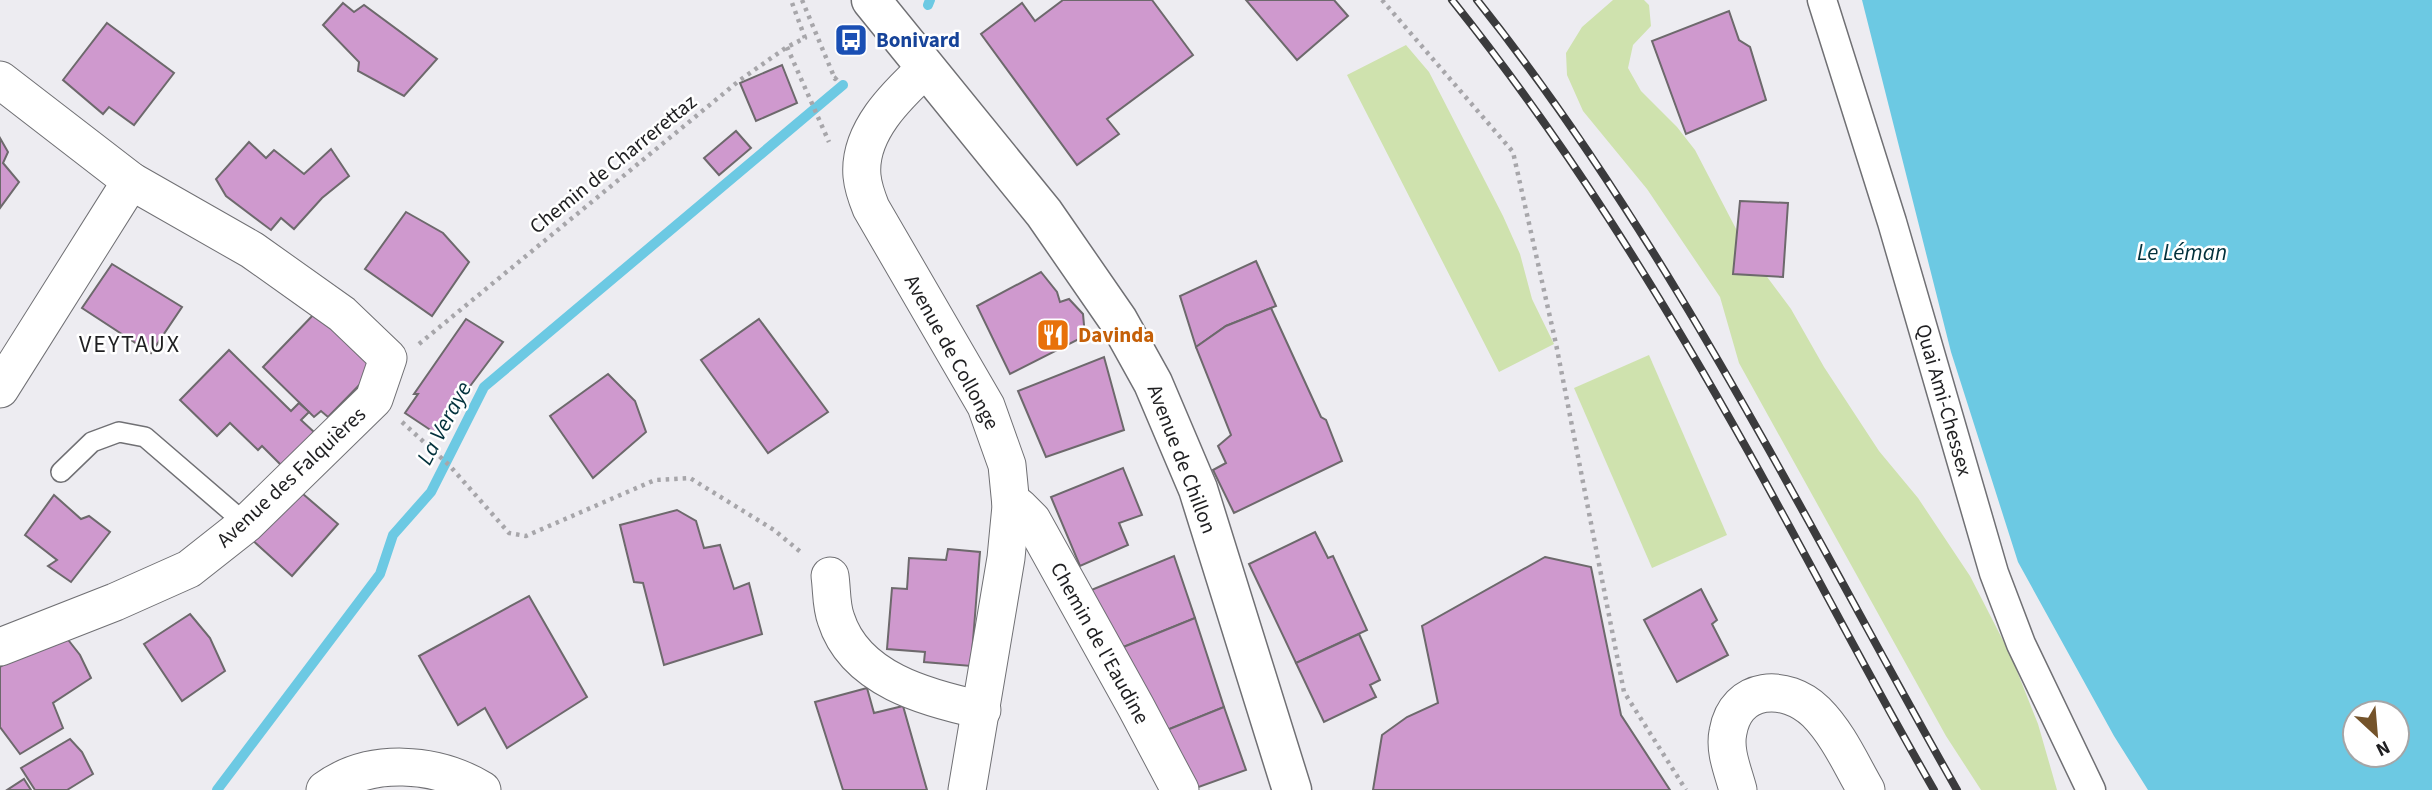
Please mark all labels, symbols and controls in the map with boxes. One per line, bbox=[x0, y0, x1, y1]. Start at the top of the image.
bus stop icon: Bonivard bbox=[832, 21, 870, 59]
place label: Bonivard bbox=[876, 25, 960, 55]
street label: Chemin de Charrerettaz bbox=[523, 87, 703, 241]
water label: Le Léman bbox=[2137, 236, 2227, 269]
street label: Avenue de Collonge bbox=[897, 269, 1007, 435]
restaurant icon: Davinda bbox=[1034, 316, 1072, 354]
place label: Davinda bbox=[1078, 320, 1154, 350]
street label: Quai Ami-Chessex bbox=[1908, 320, 1980, 480]
district label: VEYTAUX bbox=[79, 327, 181, 362]
water label: La Veraye bbox=[408, 375, 480, 471]
street label: Avenue de Chillon bbox=[1140, 380, 1224, 538]
street label: Avenue des Falquières bbox=[210, 400, 373, 554]
street label: Chemin de l'Eaudine bbox=[1043, 557, 1157, 729]
north arrow bbox=[2341, 699, 2411, 769]
text: N bbox=[2371, 733, 2394, 763]

